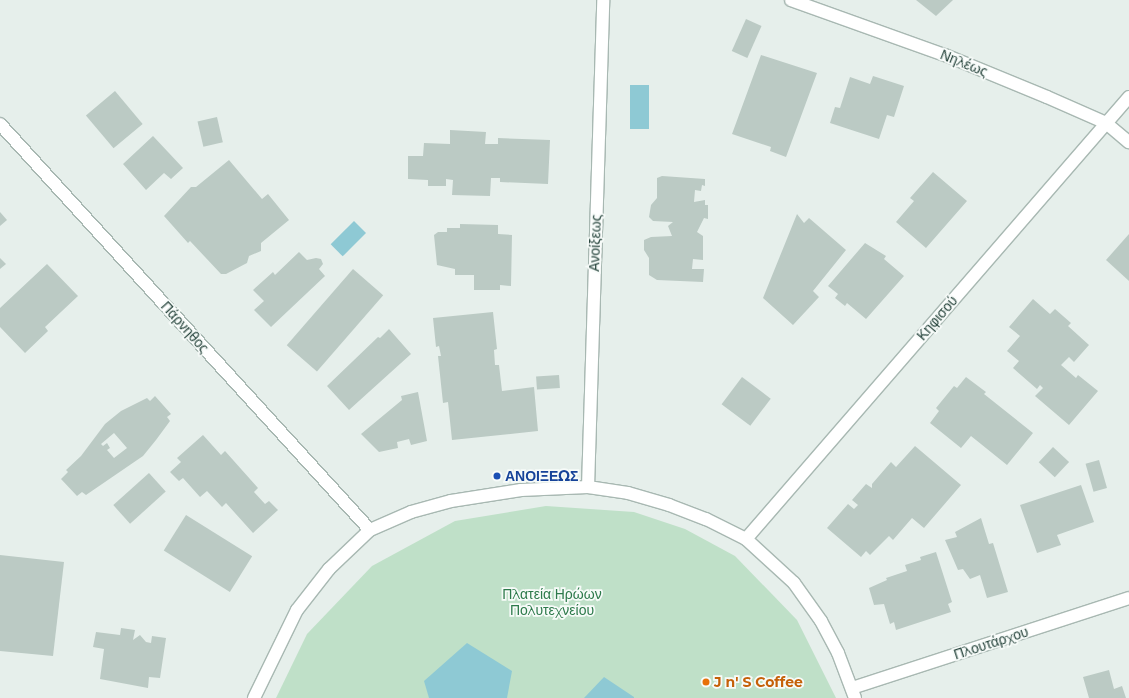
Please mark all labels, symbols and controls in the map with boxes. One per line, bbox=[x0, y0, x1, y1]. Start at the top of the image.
street label: Νηλέως bbox=[938, 46, 990, 80]
street label: Ανοίξεως bbox=[586, 214, 604, 272]
street label: Κηφισού bbox=[913, 292, 961, 344]
street label: Πάρνηθος bbox=[158, 298, 212, 356]
place label: ΑΝΟΙΞΕΩΣ bbox=[505, 468, 578, 484]
marker: ΑΝΟΙΞΕΩΣ bbox=[492, 471, 502, 481]
park label: Πλατεία Ηρώων Πολυτεχνείου bbox=[502, 586, 602, 618]
street label: Πλουτάρχου bbox=[952, 623, 1030, 663]
place label: J n' S Coffee bbox=[714, 674, 803, 690]
marker: J n' S Coffee bbox=[701, 677, 711, 687]

